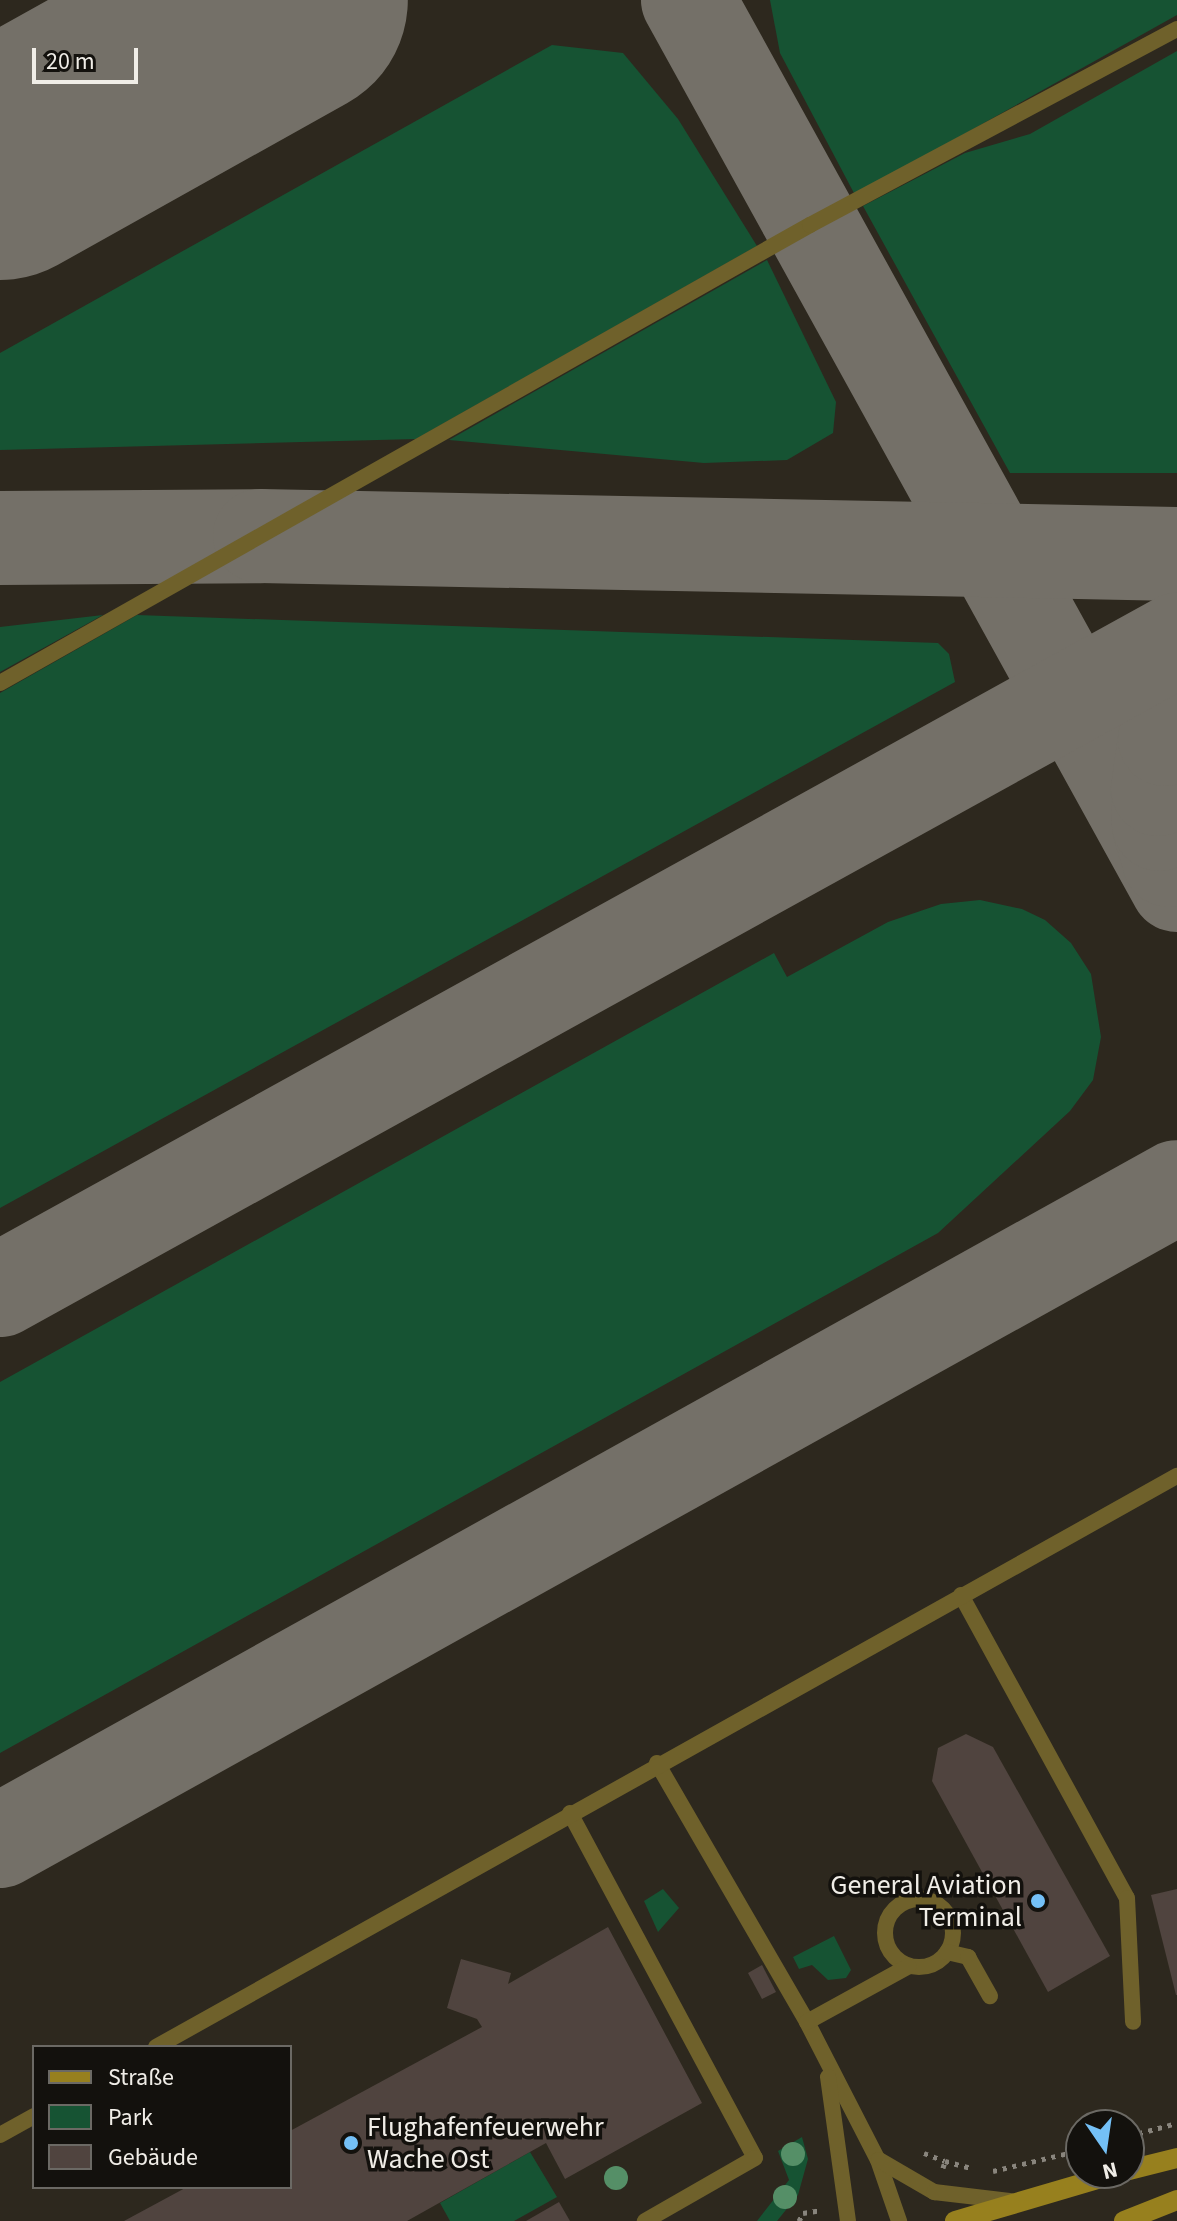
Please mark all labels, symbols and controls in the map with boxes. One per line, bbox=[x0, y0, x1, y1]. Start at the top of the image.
scale bar bbox=[36, 32, 142, 82]
text: 20 m bbox=[46, 44, 95, 79]
place label: General Aviation Terminal bbox=[830, 1868, 1022, 1934]
marker: General Aviation Terminal bbox=[1029, 1892, 1047, 1910]
legend bbox=[32, 2045, 292, 2189]
text: Straße bbox=[108, 2060, 174, 2095]
text: Park bbox=[108, 2100, 153, 2135]
north arrow bbox=[1065, 2109, 1145, 2189]
place label: Flughafenfeuerwehr Wache Ost bbox=[367, 2110, 604, 2176]
marker: Flughafenfeuerwehr Wache Ost bbox=[342, 2134, 360, 2152]
text: Gebäude bbox=[108, 2140, 198, 2175]
text: N bbox=[1099, 2153, 1121, 2188]

